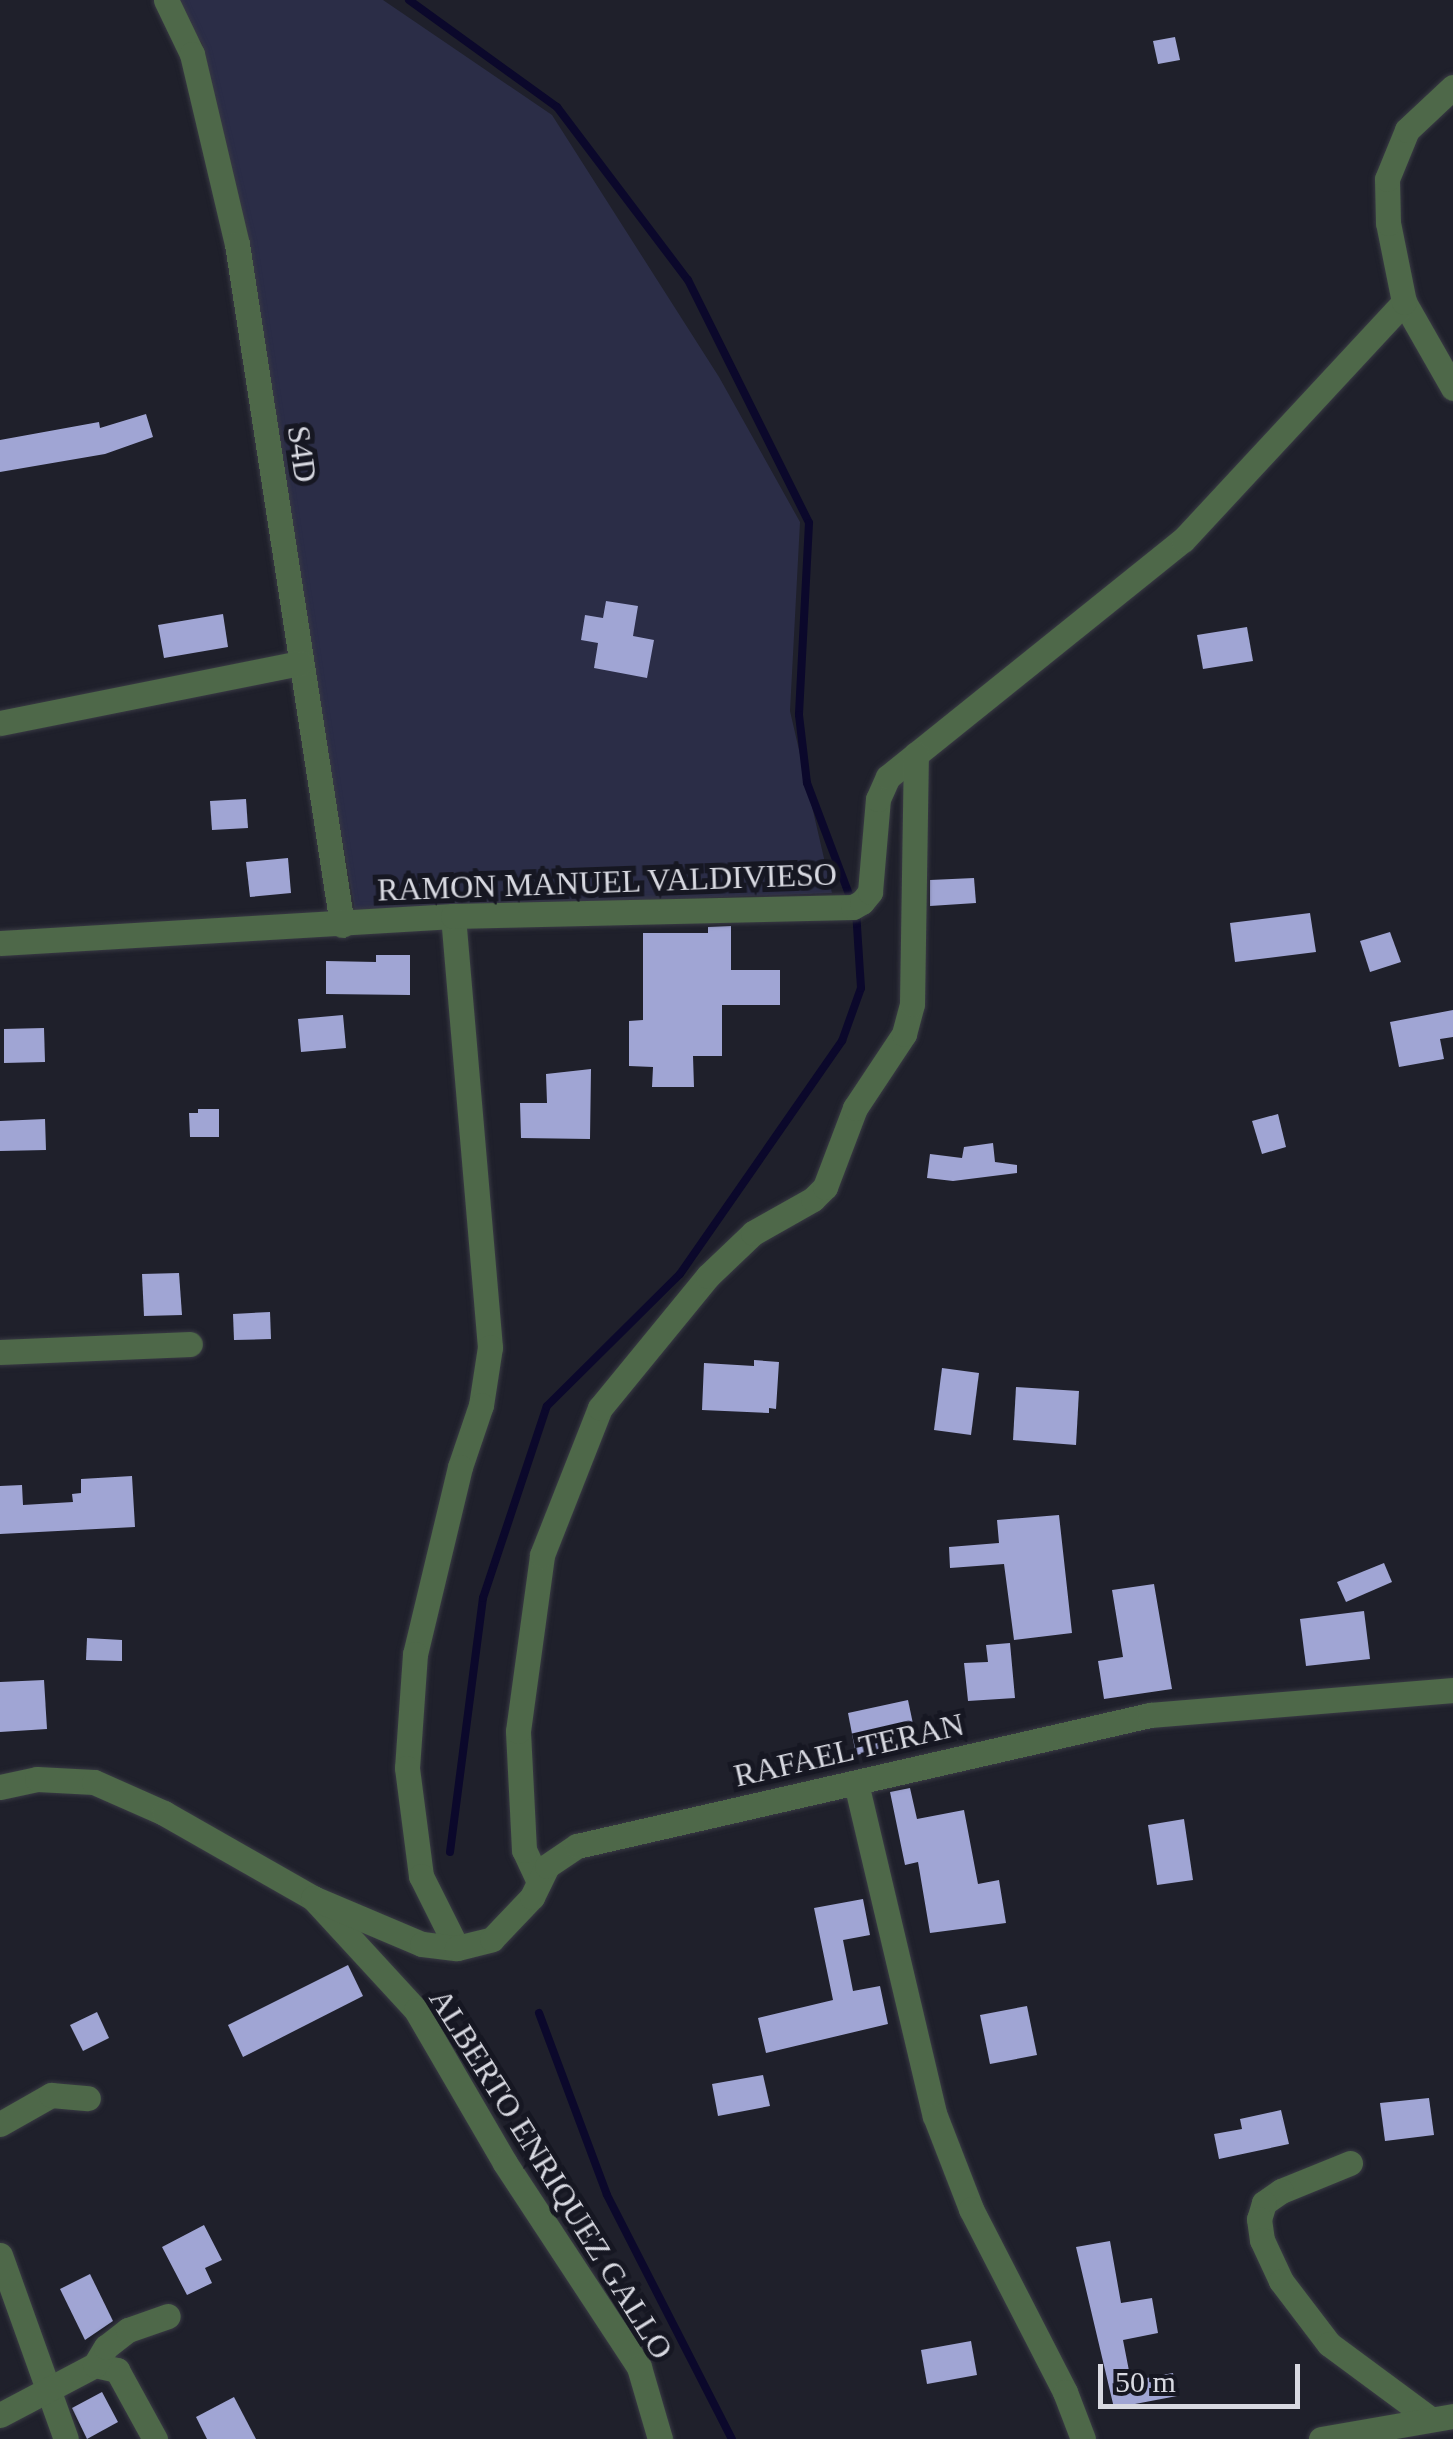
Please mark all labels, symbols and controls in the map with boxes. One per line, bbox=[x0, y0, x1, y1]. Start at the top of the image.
street label: S4D bbox=[279, 423, 325, 485]
street label: RAMON MANUEL VALDIVIESO bbox=[376, 855, 838, 909]
street label: RAFAEL TERAN bbox=[729, 1705, 969, 1795]
street label: ALBERTO ENRIQUEZ GALLO bbox=[421, 1982, 681, 2366]
scale bar bbox=[1103, 2344, 1306, 2406]
text: 50 m bbox=[1115, 2365, 1176, 2398]

